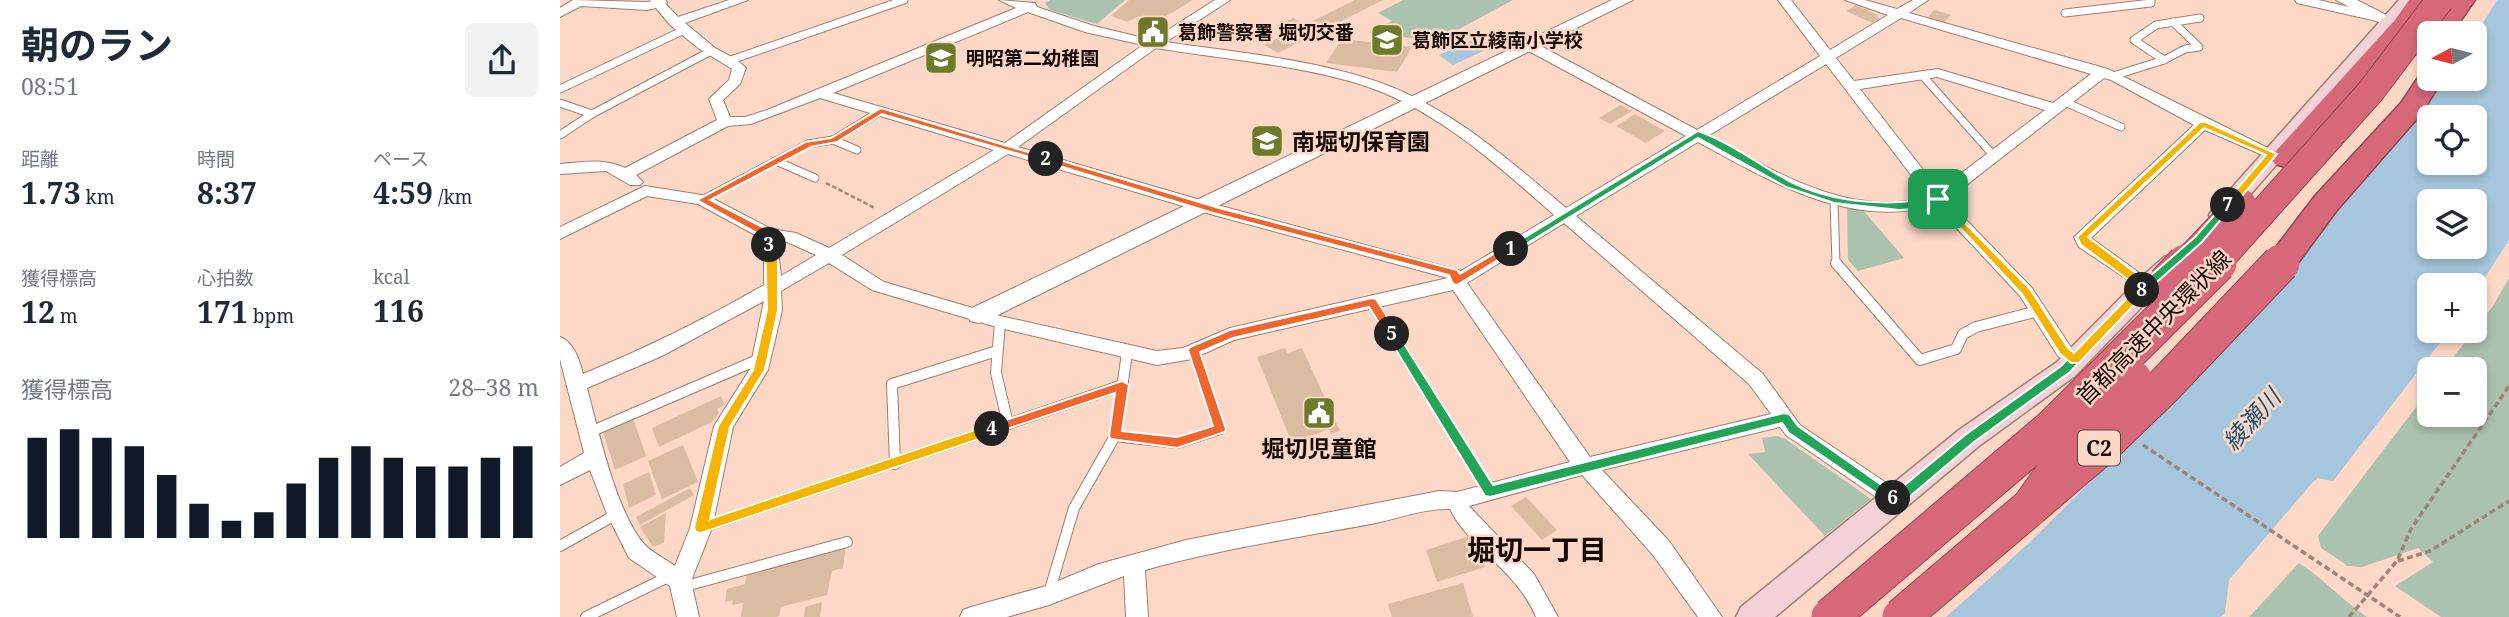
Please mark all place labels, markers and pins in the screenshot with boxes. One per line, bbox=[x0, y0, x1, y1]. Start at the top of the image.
public building icon: 葛飾警察署 堀切交番 bbox=[1134, 13, 1172, 51]
place label: 葛飾警察署 堀切交番 bbox=[1178, 19, 1354, 45]
school or university icon: 葛飾区立綾南小学校 bbox=[1368, 21, 1406, 59]
place label: 葛飾区立綾南小学校 bbox=[1412, 27, 1583, 53]
school or university icon: 明昭第二幼稚園 bbox=[922, 39, 960, 77]
place label: 明昭第二幼稚園 bbox=[966, 45, 1099, 71]
school or university icon: 南堀切保育園 bbox=[1248, 122, 1286, 160]
place label: 南堀切保育園 bbox=[1292, 125, 1430, 157]
pin: 2 bbox=[1028, 142, 1064, 176]
pin bbox=[1908, 169, 1968, 229]
pin: 7 bbox=[2210, 188, 2246, 222]
pin: 3 bbox=[752, 228, 787, 262]
pin: 1 bbox=[1494, 232, 1528, 266]
pin: 8 bbox=[2124, 272, 2160, 308]
pin: 5 bbox=[1374, 316, 1410, 352]
public building icon: 堀切児童館 bbox=[1300, 394, 1338, 432]
pin: 4 bbox=[974, 412, 1010, 446]
place label: 堀切児童館 bbox=[1262, 432, 1377, 464]
pin: 6 bbox=[1876, 480, 1910, 516]

